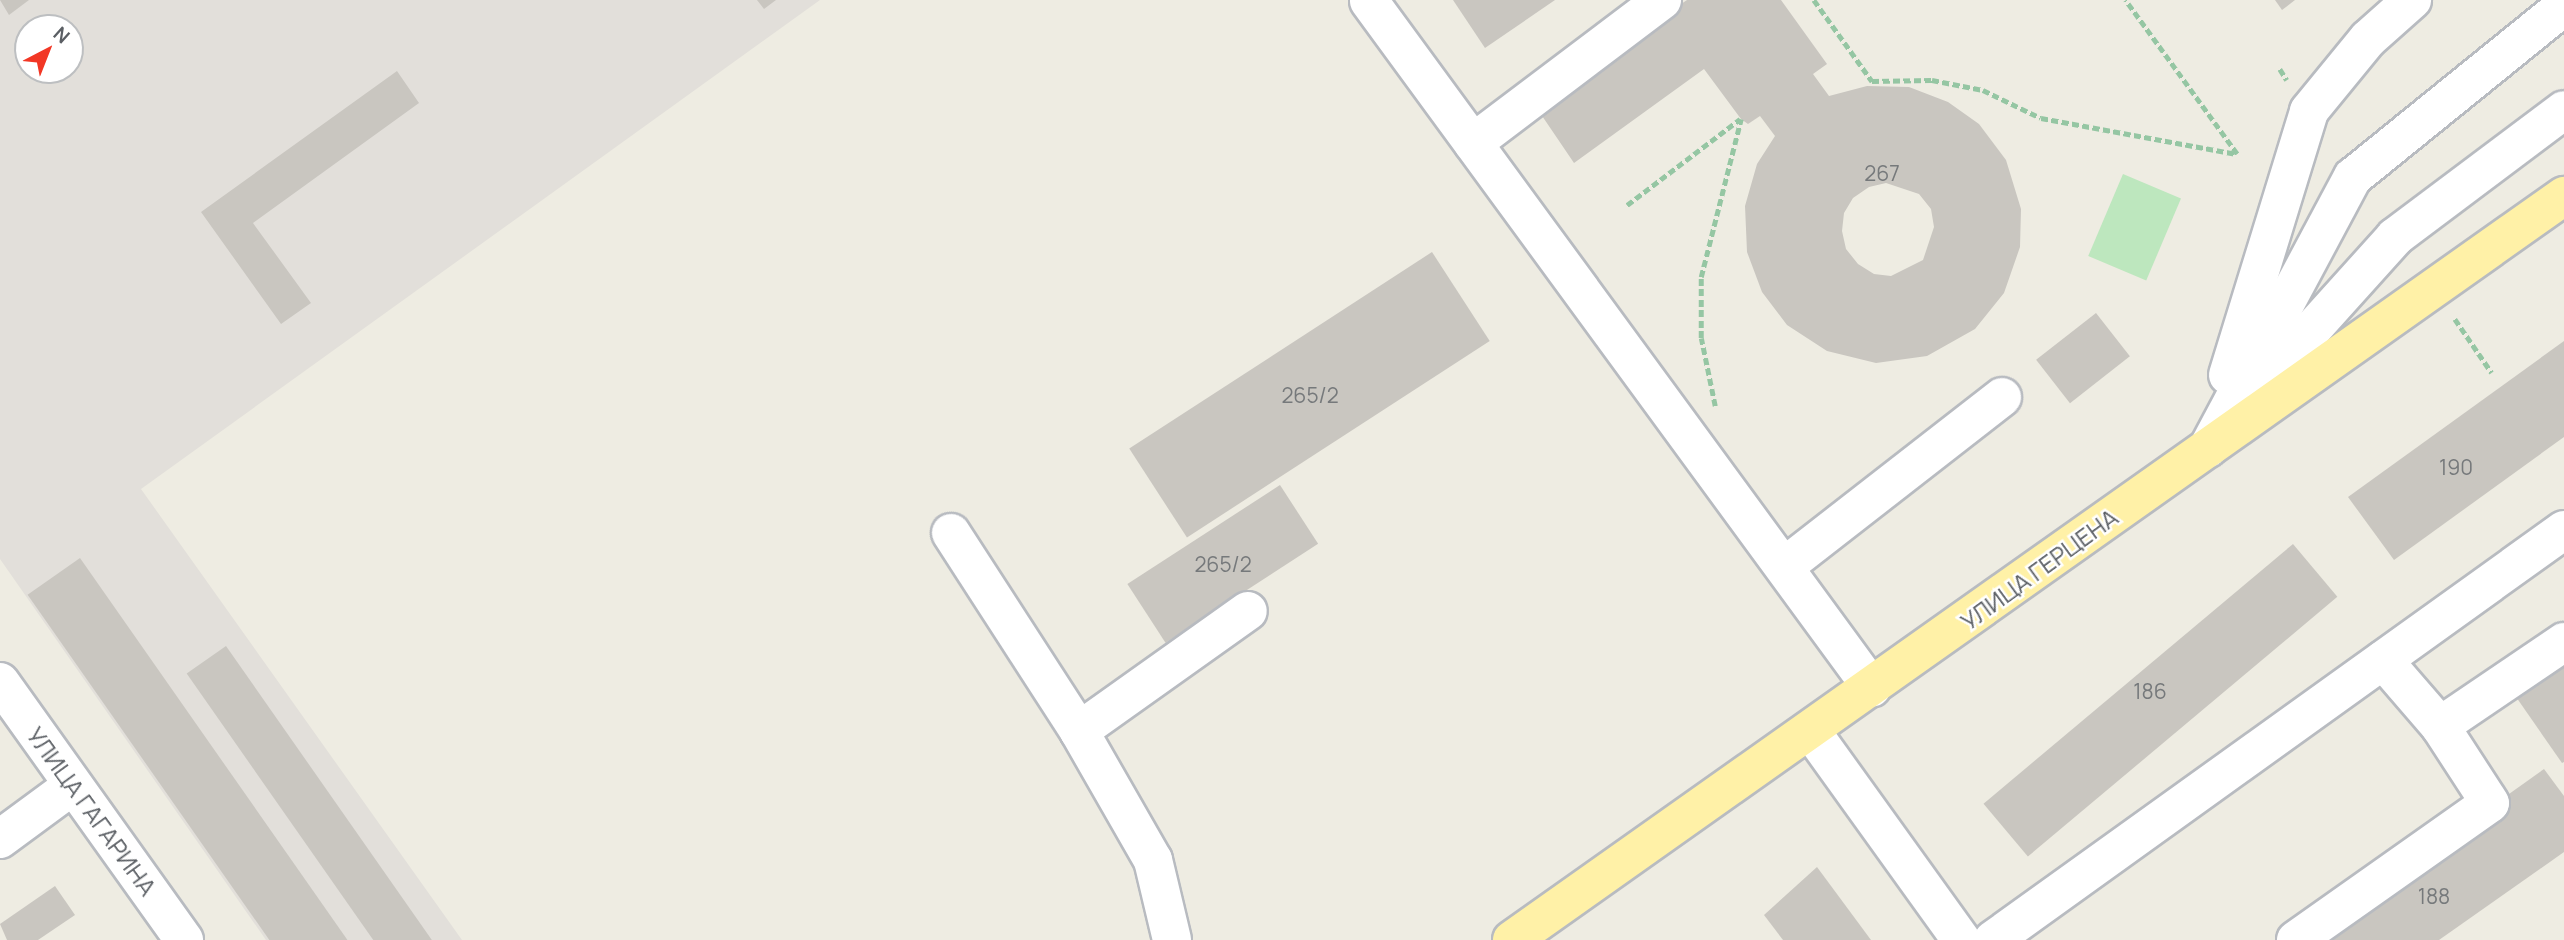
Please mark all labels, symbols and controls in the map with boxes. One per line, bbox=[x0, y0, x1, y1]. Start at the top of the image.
north arrow bbox=[14, 14, 84, 84]
text: N bbox=[48, 21, 75, 49]
house number: 267 bbox=[1864, 160, 1900, 186]
house number: 265/2 bbox=[1281, 382, 1339, 408]
house number: 190 bbox=[2439, 454, 2473, 480]
street label: УЛИЦА ГЕРЦЕНА bbox=[1955, 502, 2123, 636]
house number: 265/2 bbox=[1194, 551, 1252, 577]
house number: 186 bbox=[2133, 678, 2167, 704]
street label: УЛИЦА ГАГАРИНА bbox=[21, 721, 163, 901]
house number: 188 bbox=[2418, 883, 2450, 909]

